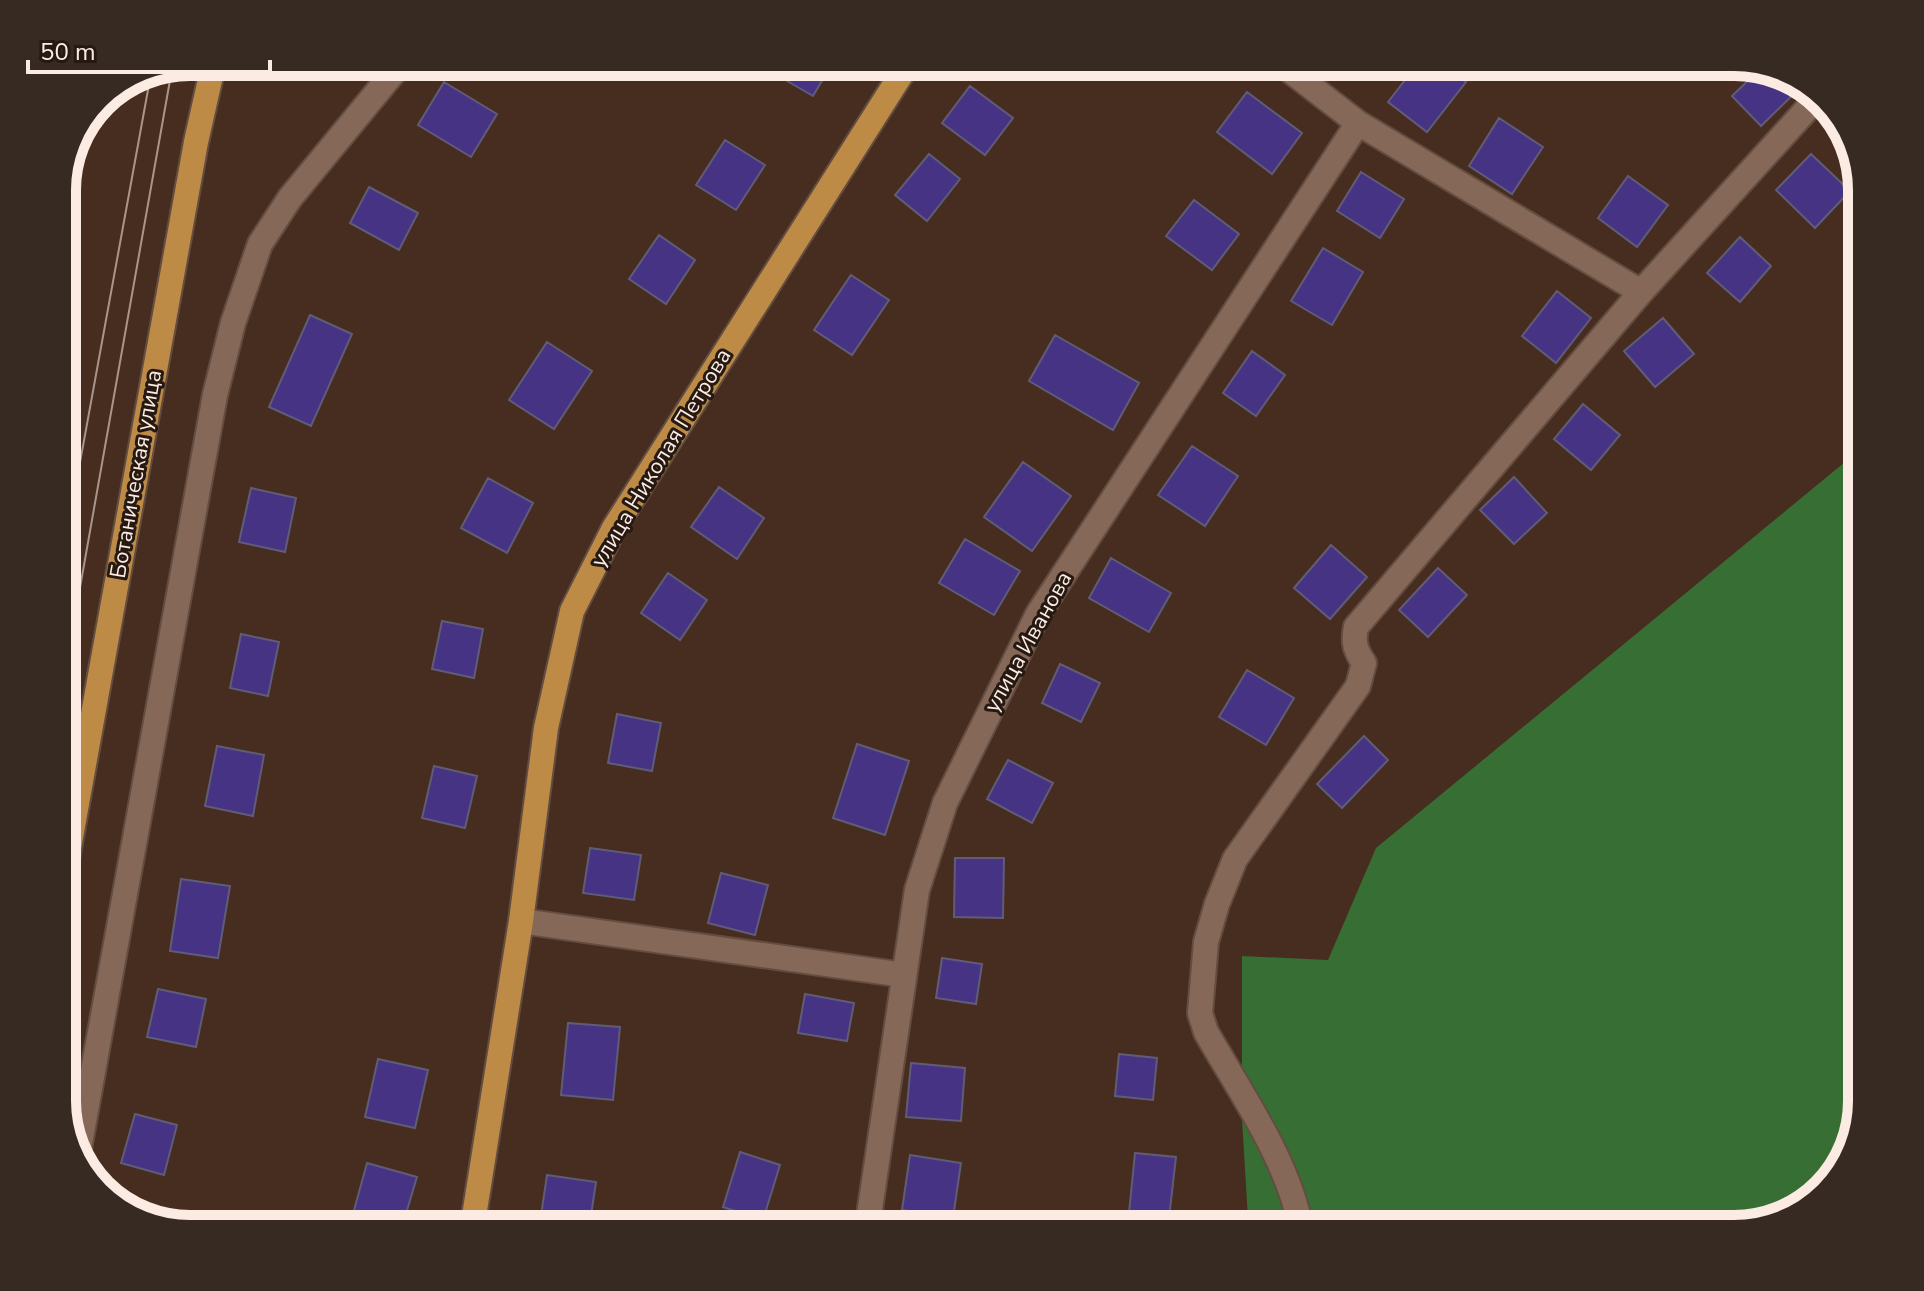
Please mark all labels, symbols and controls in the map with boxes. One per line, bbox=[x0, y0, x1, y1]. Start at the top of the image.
scale bar bbox=[28, 24, 270, 74]
text: 50 m bbox=[40, 36, 96, 68]
street label: улица Николая Петрова bbox=[584, 343, 738, 573]
street label: Ботаническая улица bbox=[103, 367, 169, 581]
street label: улица Иванова bbox=[977, 566, 1079, 718]

